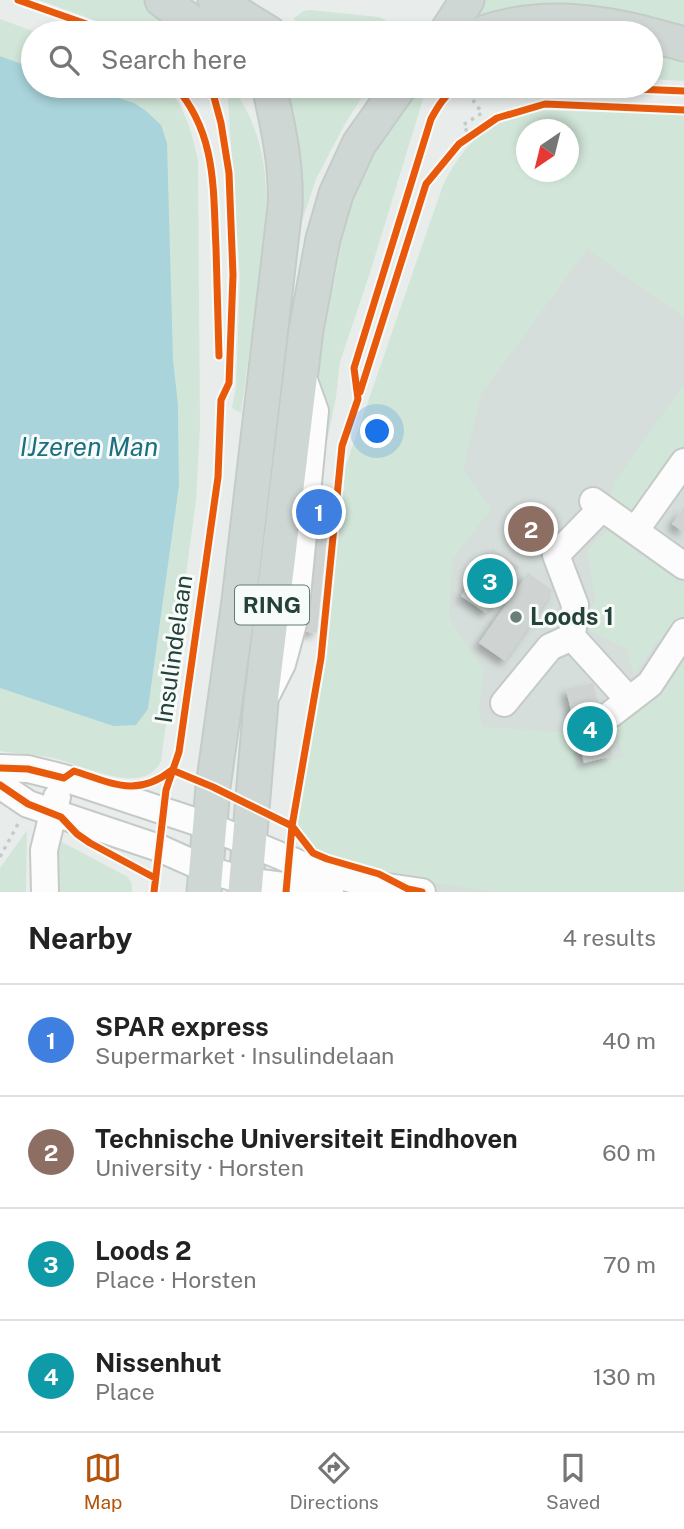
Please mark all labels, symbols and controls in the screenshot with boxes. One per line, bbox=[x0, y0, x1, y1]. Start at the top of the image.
search box bbox=[21, 21, 663, 98]
icon: search bbox=[45, 41, 83, 79]
text: Search here bbox=[101, 44, 247, 75]
north arrow bbox=[516, 119, 579, 182]
your location bbox=[360, 414, 394, 448]
water label: IJzeren Man bbox=[20, 431, 158, 462]
pin: 1 bbox=[296, 486, 342, 538]
pin: 2 bbox=[508, 503, 554, 555]
pin: 3 bbox=[467, 555, 513, 607]
street label: Insulindelaan bbox=[149, 573, 197, 725]
road number: RING bbox=[235, 586, 309, 624]
place label: Loods 1 bbox=[530, 602, 614, 630]
marker: Loods 1 bbox=[508, 609, 524, 625]
pin: 4 bbox=[567, 703, 613, 755]
text: Nearby bbox=[28, 920, 132, 956]
text: 4 results bbox=[562, 924, 656, 951]
text: SPAR express bbox=[95, 1011, 269, 1042]
text: 1 bbox=[46, 1027, 56, 1054]
text: 40 m bbox=[602, 1027, 656, 1054]
text: Supermarket · Insulindelaan bbox=[95, 1042, 394, 1069]
text: Technische Universiteit Eindhoven bbox=[95, 1123, 518, 1154]
text: 2 bbox=[44, 1139, 58, 1166]
text: 60 m bbox=[602, 1139, 656, 1166]
text: University · Horsten bbox=[95, 1154, 304, 1181]
text: Loods 2 bbox=[95, 1235, 191, 1266]
text: 3 bbox=[43, 1251, 59, 1278]
text: 70 m bbox=[603, 1251, 656, 1278]
text: Place · Horsten bbox=[95, 1266, 257, 1293]
text: Nissenhut bbox=[95, 1347, 222, 1378]
text: 4 bbox=[43, 1363, 59, 1390]
text: 130 m bbox=[593, 1363, 656, 1390]
text: Place bbox=[95, 1378, 155, 1405]
tab: Map bbox=[84, 1449, 122, 1513]
tab: Directions bbox=[289, 1449, 379, 1513]
tab: Saved bbox=[546, 1449, 600, 1513]

